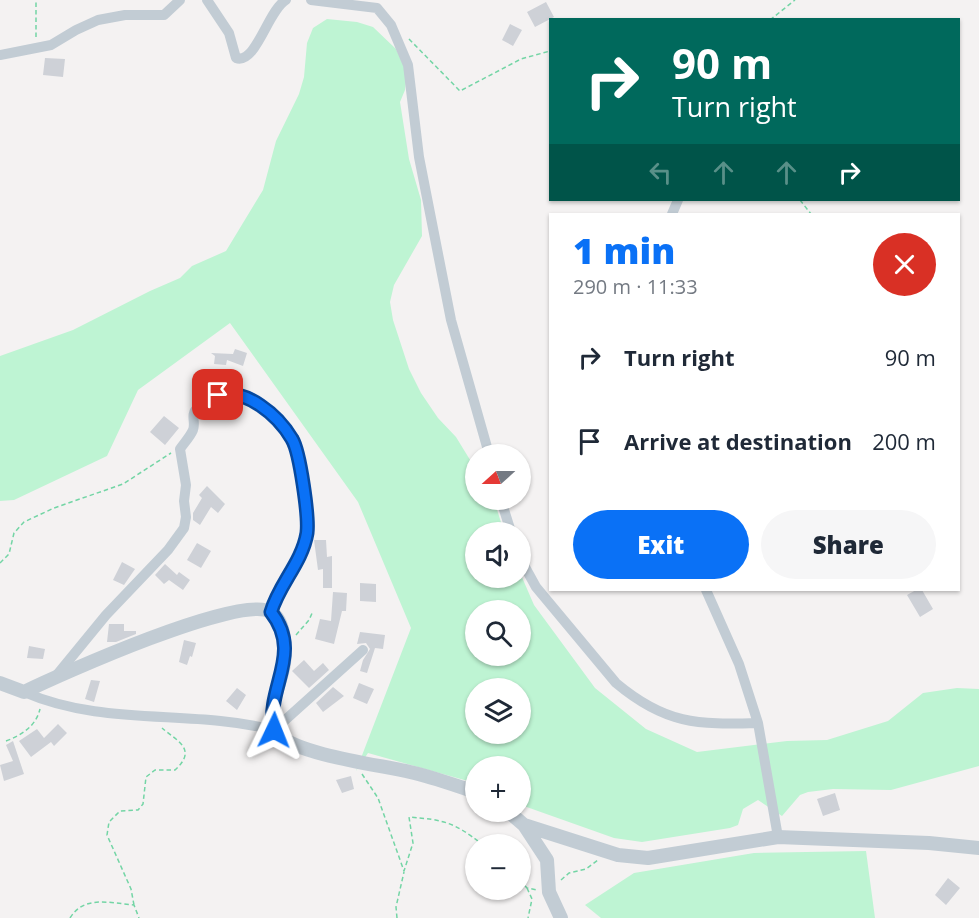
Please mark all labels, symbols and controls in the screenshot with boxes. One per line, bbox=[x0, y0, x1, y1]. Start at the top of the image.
text: 90 m bbox=[672, 34, 772, 91]
icon: right bbox=[573, 42, 651, 120]
text: Turn right bbox=[672, 88, 797, 125]
icon: left bbox=[644, 156, 677, 189]
icon: ahead bbox=[707, 156, 740, 189]
icon: ahead bbox=[770, 156, 803, 189]
icon: right bbox=[833, 156, 866, 189]
text: 1 min bbox=[573, 226, 675, 275]
button: close bbox=[873, 233, 936, 296]
text: 290 m · 11:33 bbox=[573, 273, 698, 300]
icon: right bbox=[573, 341, 606, 374]
text: Turn right bbox=[624, 342, 735, 372]
text: 90 m bbox=[885, 342, 936, 372]
pin bbox=[192, 369, 243, 420]
icon: arrive bbox=[201, 378, 234, 411]
icon: arrive bbox=[573, 425, 606, 458]
text: Arrive at destination bbox=[624, 426, 852, 456]
text: 200 m bbox=[872, 426, 936, 456]
north arrow bbox=[465, 444, 531, 510]
map controls bbox=[465, 444, 531, 900]
button: Exit bbox=[573, 510, 749, 579]
button: Share bbox=[761, 510, 936, 579]
button: sound bbox=[465, 522, 531, 588]
button: search bbox=[465, 600, 531, 666]
button: layers bbox=[465, 678, 531, 744]
position arrow bbox=[242, 698, 306, 762]
button: + bbox=[465, 756, 531, 822]
button: − bbox=[465, 834, 531, 900]

